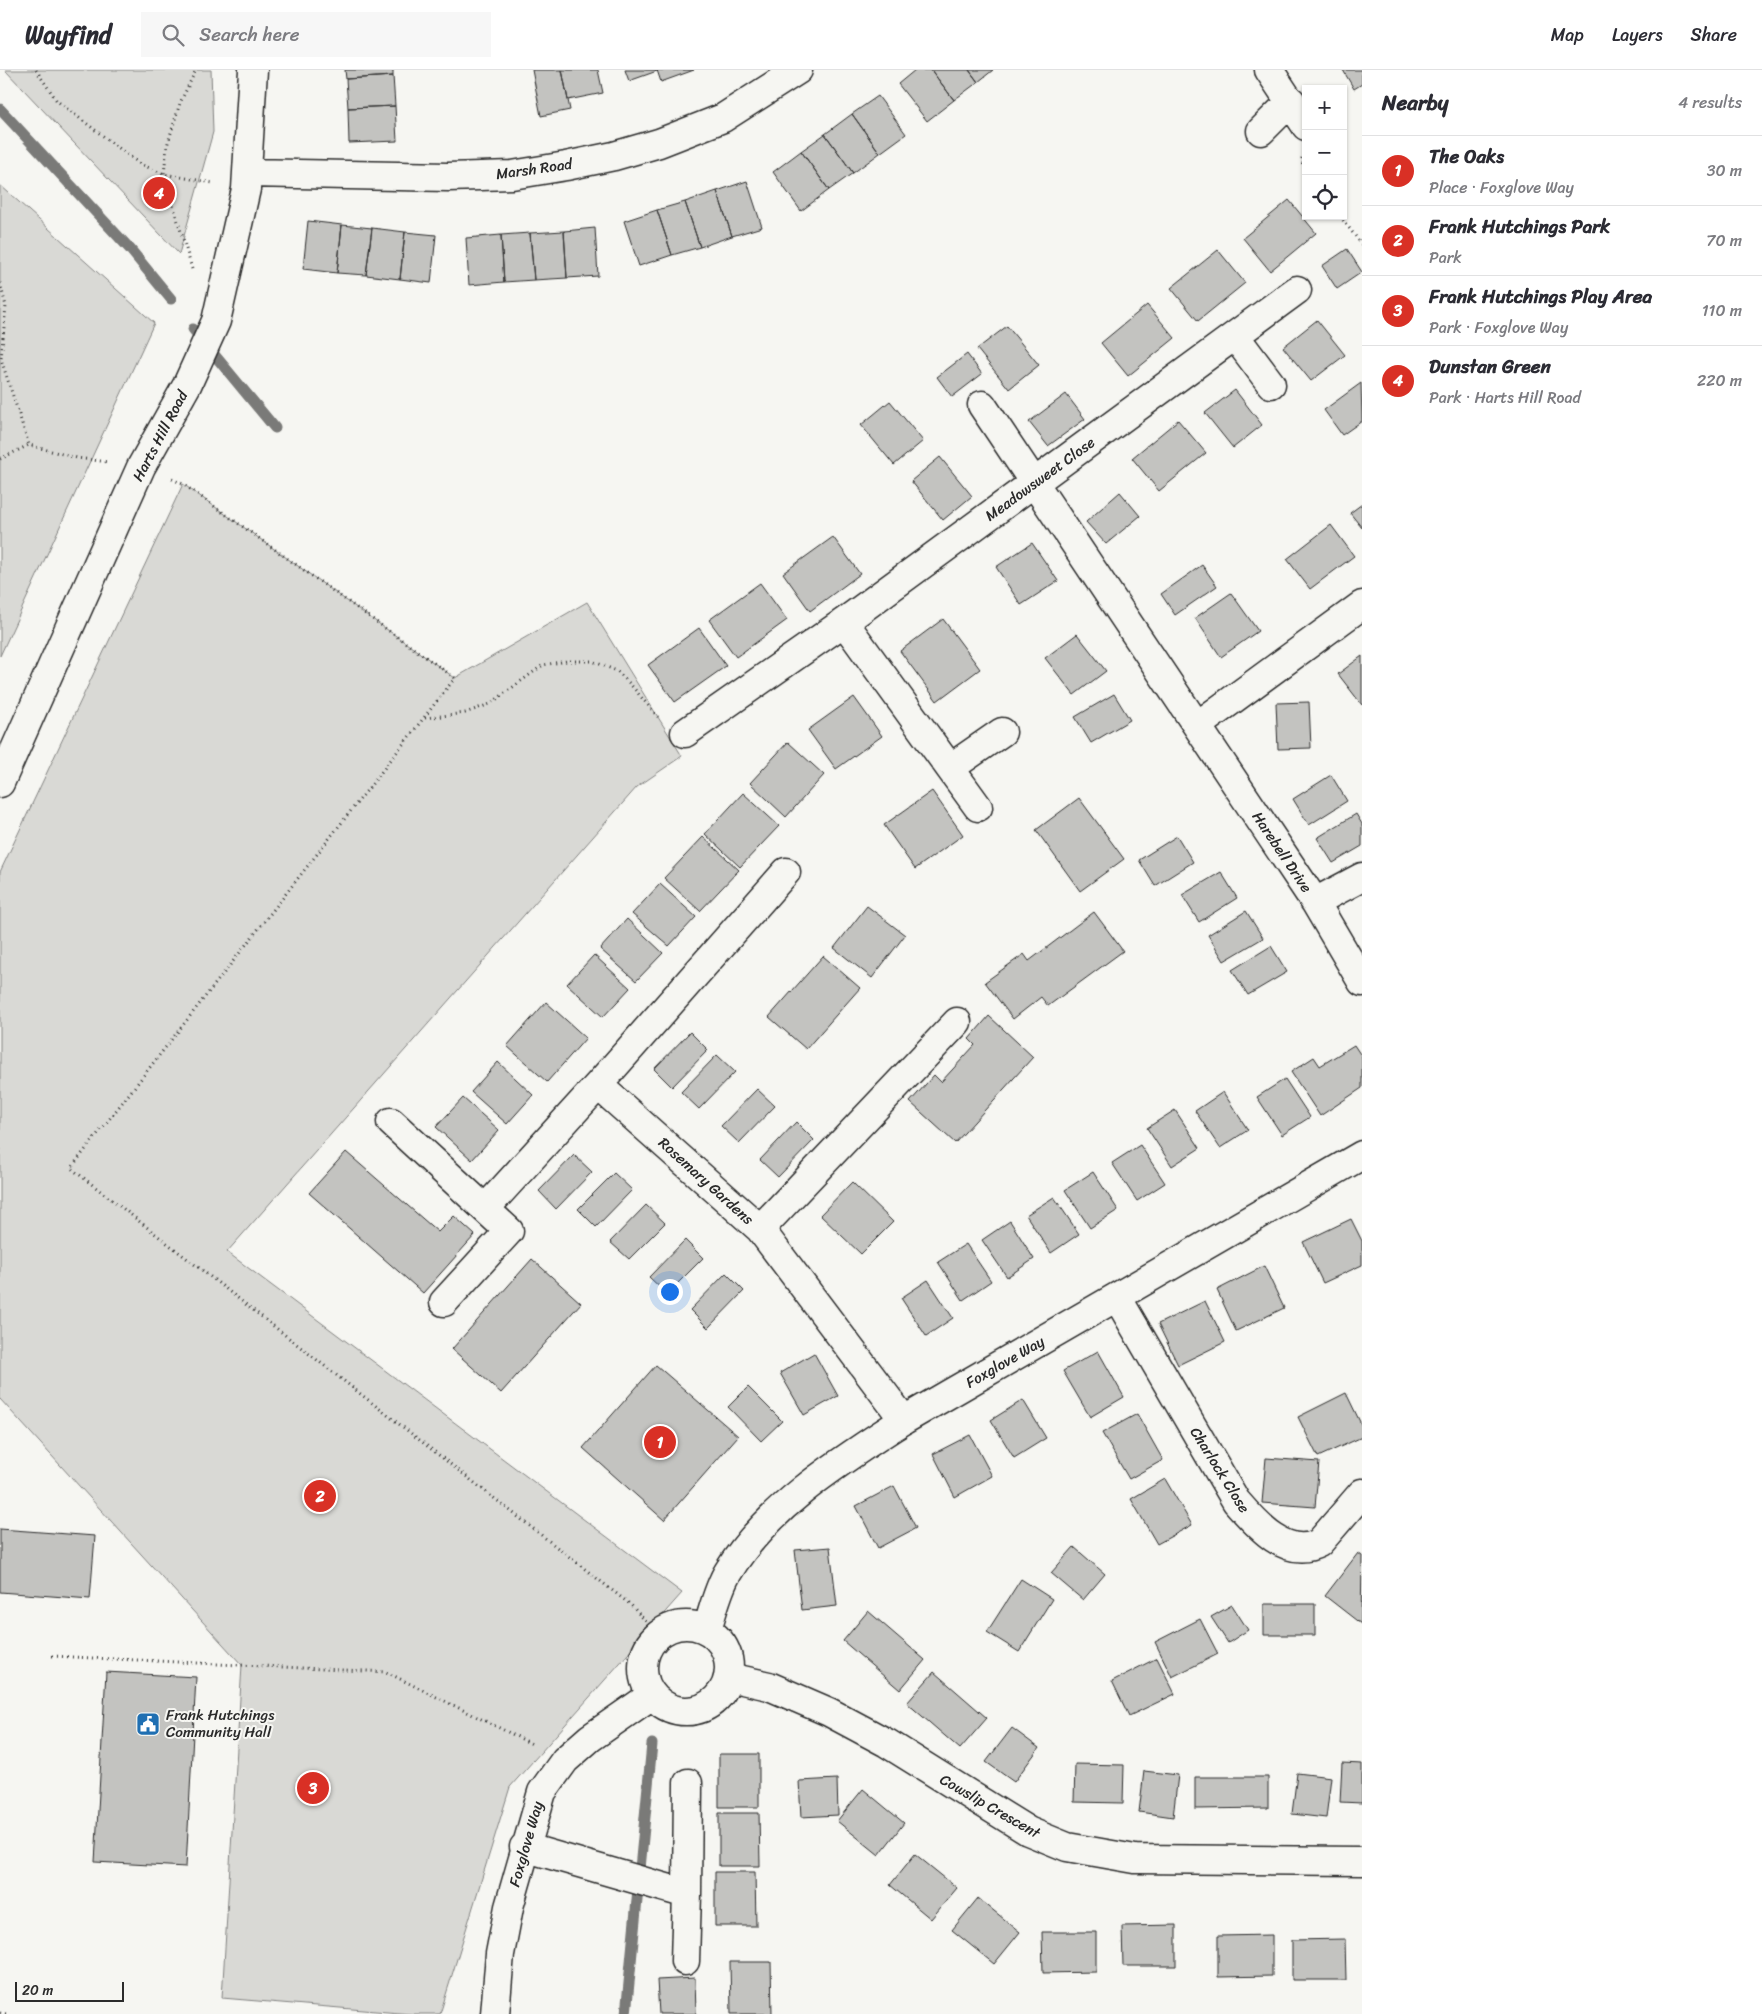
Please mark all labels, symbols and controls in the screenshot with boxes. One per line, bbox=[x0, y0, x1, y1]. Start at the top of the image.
search box bbox=[141, 12, 491, 57]
text: Wayfind bbox=[25, 14, 111, 56]
text: Search here bbox=[199, 18, 299, 51]
text: Map bbox=[1551, 19, 1584, 51]
text: Layers bbox=[1612, 19, 1663, 51]
text: Share bbox=[1691, 19, 1737, 51]
icon: search bbox=[159, 21, 187, 49]
text: Nearby bbox=[1382, 84, 1448, 122]
map controls bbox=[1302, 85, 1347, 220]
button: + bbox=[1302, 85, 1347, 130]
text: 4 results bbox=[1678, 88, 1742, 117]
button: − bbox=[1302, 130, 1347, 175]
text: The Oaks bbox=[1429, 140, 1504, 173]
street label: Marsh Road bbox=[494, 151, 575, 187]
text: 1 bbox=[1395, 156, 1401, 185]
text: 30 m bbox=[1707, 156, 1742, 185]
text: Place · Foxglove Way bbox=[1429, 173, 1574, 202]
pin: 4 bbox=[143, 174, 175, 212]
button: locate bbox=[1302, 175, 1347, 220]
text: Frank Hutchings Park bbox=[1429, 210, 1610, 243]
text: 2 bbox=[1393, 226, 1403, 255]
text: 70 m bbox=[1706, 226, 1742, 255]
text: Park bbox=[1429, 243, 1462, 272]
text: Frank Hutchings Play Area bbox=[1429, 280, 1652, 313]
text: 3 bbox=[1394, 296, 1402, 325]
text: 110 m bbox=[1702, 296, 1742, 325]
text: Park · Foxglove Way bbox=[1429, 313, 1568, 342]
text: Dunstan Green bbox=[1429, 350, 1551, 383]
text: 4 bbox=[1393, 366, 1403, 395]
text: 220 m bbox=[1697, 366, 1742, 395]
text: Park · Harts Hill Road bbox=[1429, 383, 1581, 412]
street label: Harts Hill Road bbox=[125, 385, 195, 486]
street label: Meadowsweet Close bbox=[979, 430, 1101, 528]
street label: Harebell Drive bbox=[1245, 806, 1319, 898]
street label: Rosemary Gardens bbox=[652, 1131, 760, 1231]
your location bbox=[657, 1279, 683, 1305]
street label: Foxglove Way bbox=[960, 1329, 1050, 1395]
street label: Charlock Close bbox=[1183, 1422, 1257, 1519]
pin: 1 bbox=[644, 1423, 676, 1461]
pin: 2 bbox=[304, 1477, 336, 1515]
place label: Frank Hutchings Community Hall bbox=[166, 1702, 275, 1745]
public building icon: Frank Hutchings Community Hall bbox=[135, 1711, 161, 1737]
street label: Cowslip Crescent bbox=[935, 1767, 1046, 1846]
pin: 3 bbox=[297, 1769, 329, 1807]
street label: Foxglove Way bbox=[501, 1798, 551, 1890]
text: 20 m bbox=[22, 1978, 53, 2003]
scale bar bbox=[15, 1979, 124, 2002]

